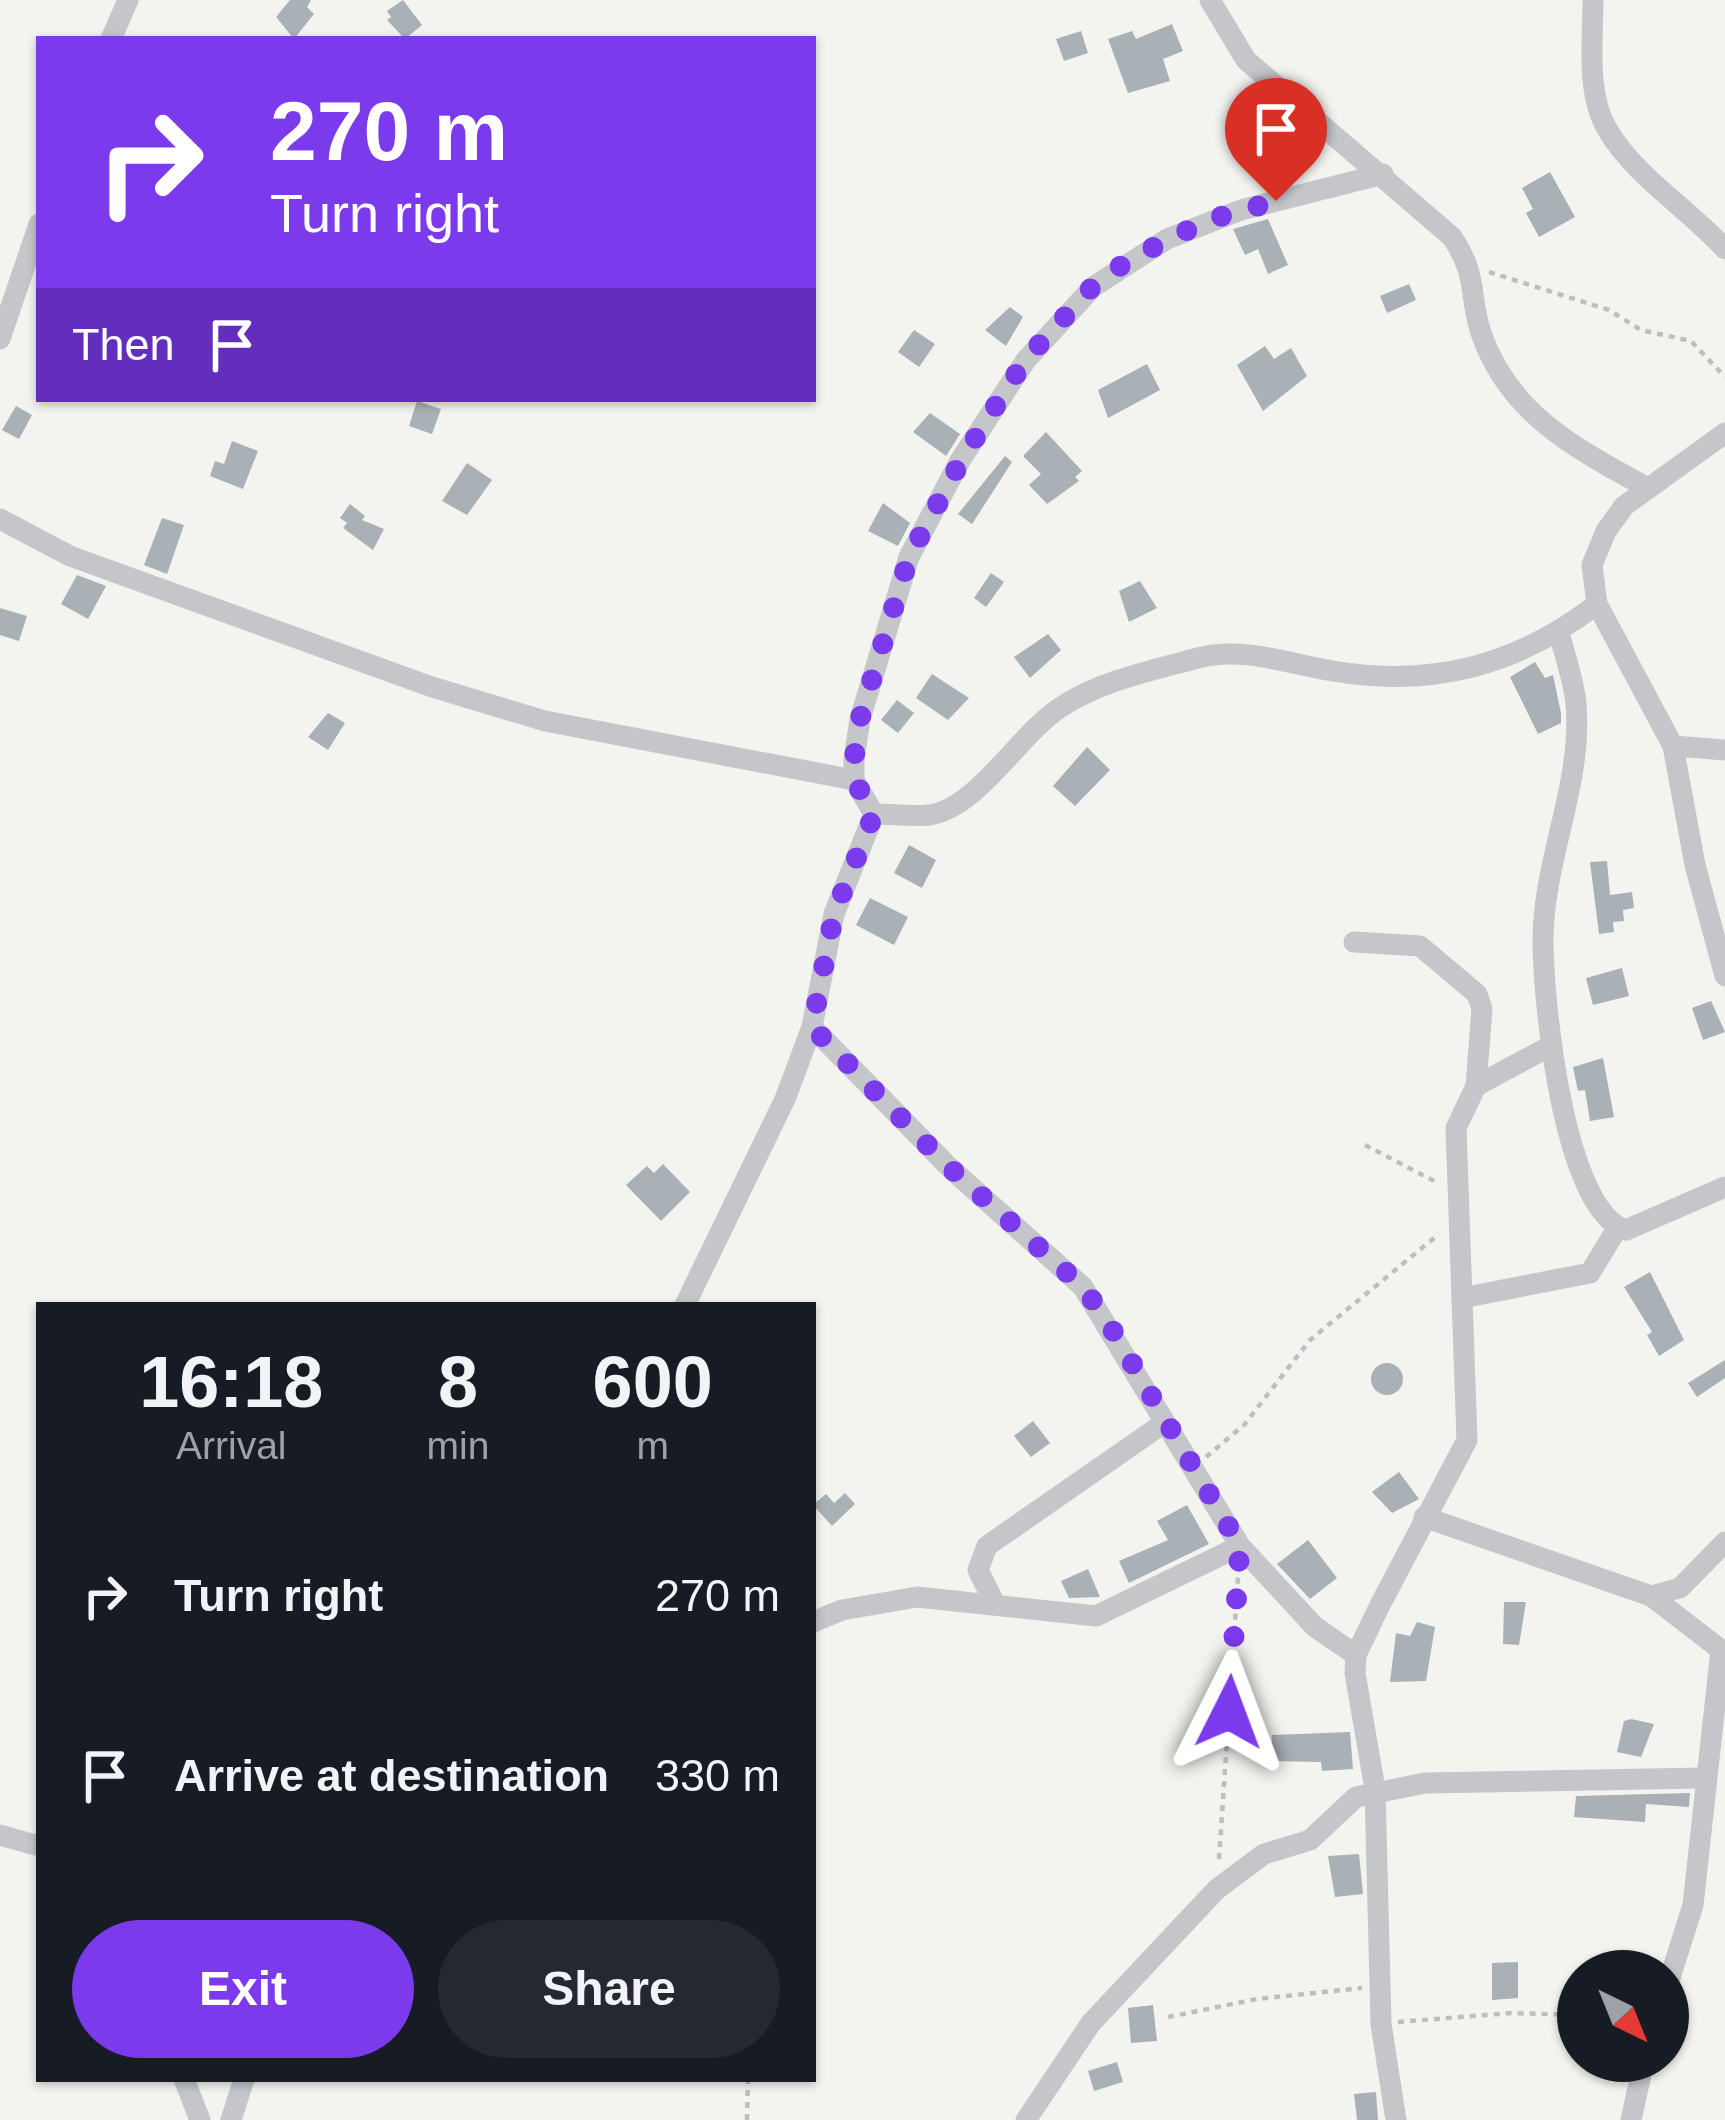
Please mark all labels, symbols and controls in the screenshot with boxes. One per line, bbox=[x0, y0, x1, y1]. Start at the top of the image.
pin bbox=[1225, 78, 1327, 201]
icon: right bbox=[72, 84, 228, 240]
text: 270 m bbox=[270, 84, 508, 178]
icon: arrive bbox=[1243, 96, 1309, 162]
text: Turn right bbox=[270, 183, 499, 243]
icon: arrive bbox=[199, 312, 265, 378]
text: Then bbox=[72, 319, 175, 370]
text: 16:18 bbox=[139, 1342, 323, 1422]
text: 8 bbox=[438, 1342, 478, 1422]
text: 600 bbox=[593, 1342, 713, 1422]
text: Arrival bbox=[176, 1424, 287, 1467]
text: min bbox=[427, 1424, 489, 1467]
text: m bbox=[636, 1424, 669, 1467]
icon: right bbox=[72, 1563, 138, 1629]
text: Turn right bbox=[174, 1570, 383, 1621]
text: 270 m bbox=[655, 1570, 780, 1621]
position arrow bbox=[1166, 1649, 1292, 1775]
icon: arrive bbox=[72, 1743, 138, 1809]
text: Arrive at destination bbox=[174, 1750, 609, 1801]
text: 330 m bbox=[655, 1750, 780, 1801]
button: Exit bbox=[72, 1920, 414, 2058]
button: Share bbox=[438, 1920, 780, 2058]
north arrow bbox=[1557, 1950, 1689, 2082]
map controls bbox=[1557, 1950, 1689, 2082]

